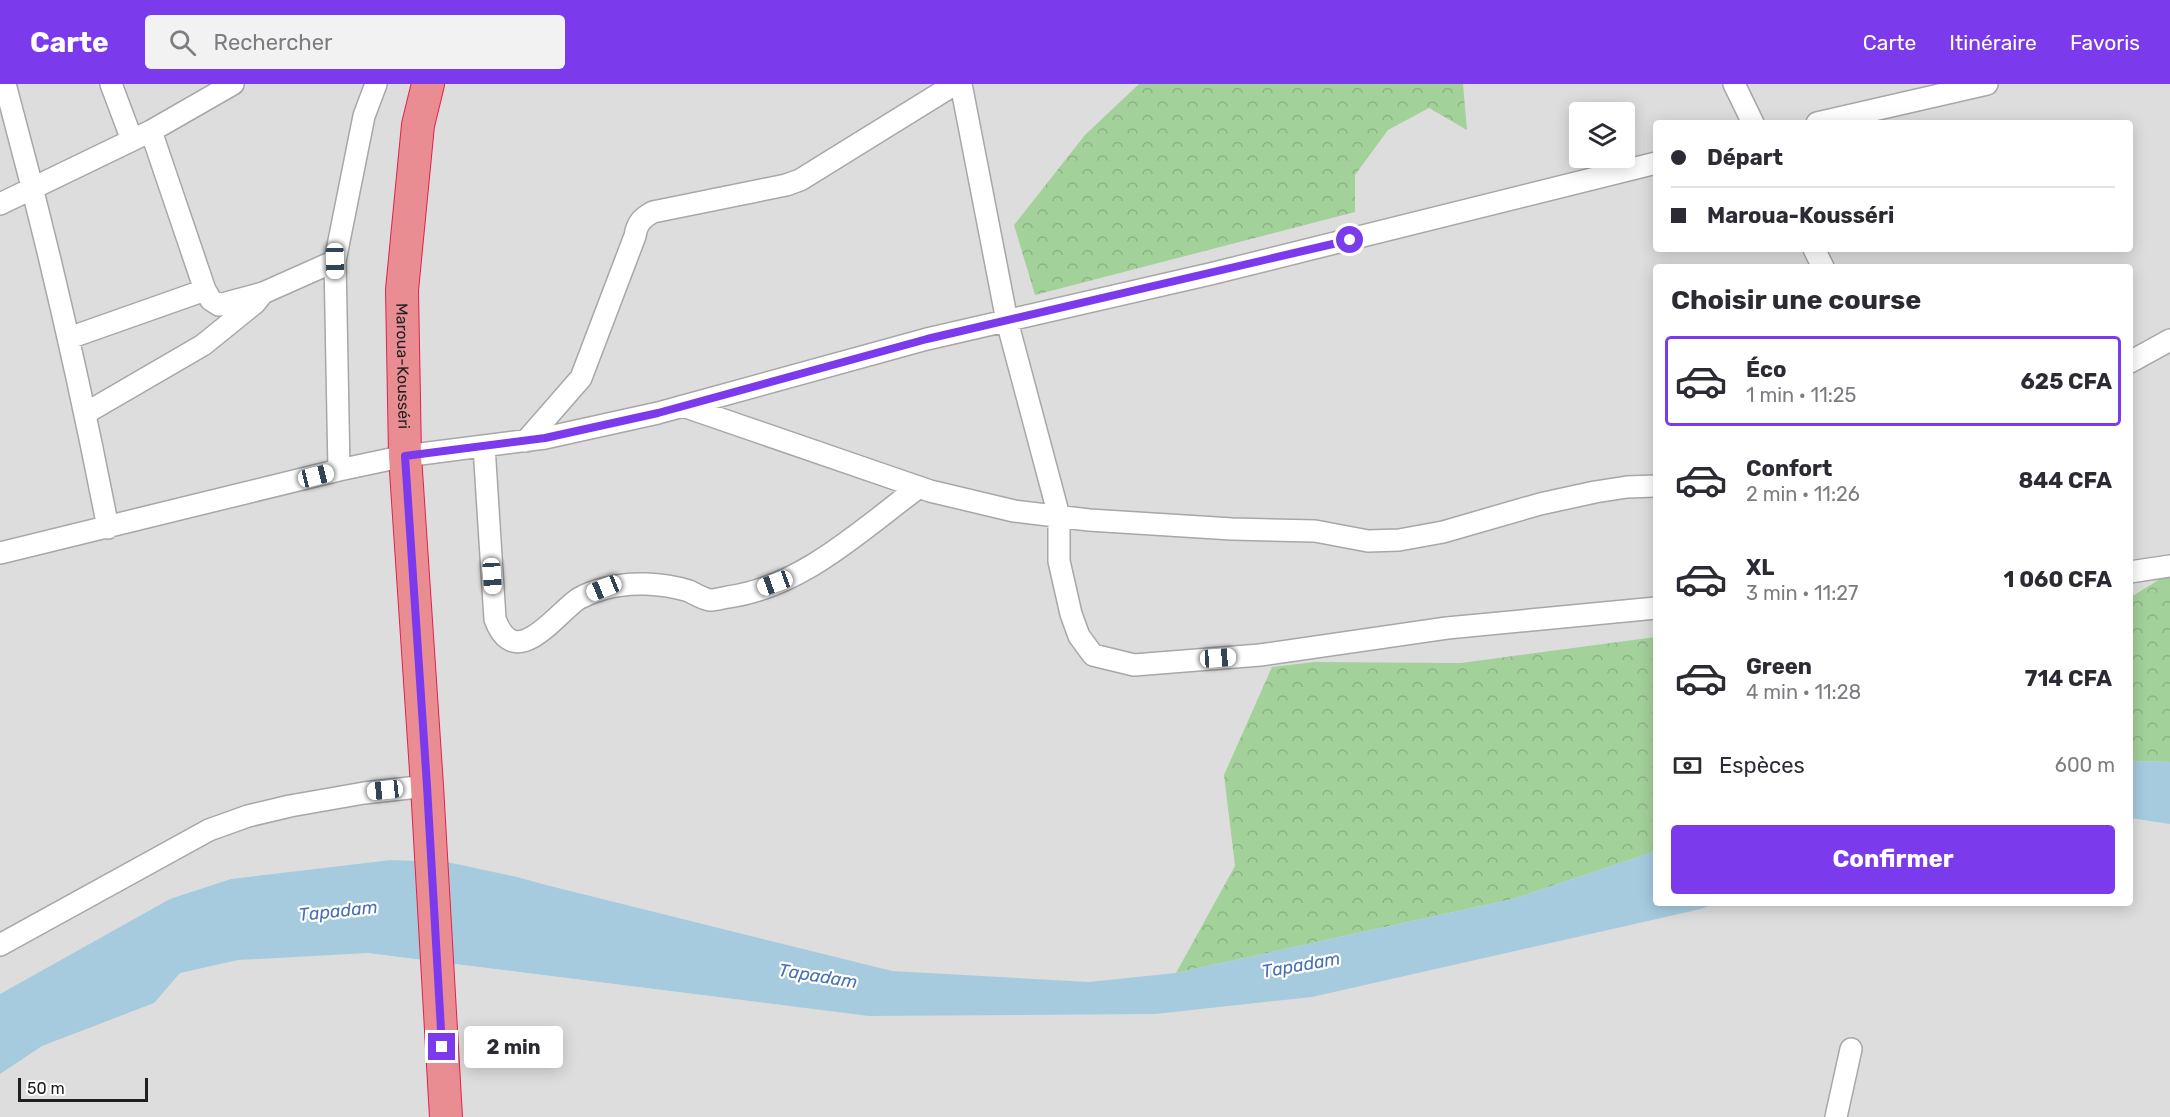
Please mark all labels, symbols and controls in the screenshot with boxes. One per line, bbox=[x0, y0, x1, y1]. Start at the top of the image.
search box bbox=[145, 15, 565, 69]
text: Carte bbox=[30, 26, 109, 59]
icon: search bbox=[166, 26, 199, 59]
text: Rechercher bbox=[214, 29, 332, 56]
text: Carte bbox=[1863, 30, 1916, 55]
text: Itinéraire bbox=[1949, 30, 2037, 55]
text: Favoris bbox=[2070, 30, 2140, 55]
map controls bbox=[1569, 102, 1635, 168]
button: layers bbox=[1569, 102, 1635, 168]
text: Départ bbox=[1707, 144, 1783, 171]
text: Maroua-Kousséri bbox=[1707, 202, 1894, 229]
route start bbox=[1336, 226, 1363, 253]
car bbox=[326, 243, 344, 279]
text: Choisir une course bbox=[1671, 284, 1921, 316]
street label: Maroua-Kousséri bbox=[392, 303, 414, 429]
icon: car bbox=[1674, 354, 1728, 408]
text: Éco bbox=[1746, 356, 1786, 383]
text: 625 CFA bbox=[2021, 368, 2112, 395]
text: 1 min · 11:25 bbox=[1746, 383, 1856, 407]
icon: car bbox=[1674, 453, 1728, 507]
text: Confort bbox=[1746, 455, 1832, 482]
car bbox=[296, 463, 336, 489]
text: 844 CFA bbox=[2018, 467, 2112, 494]
text: 2 min · 11:26 bbox=[1746, 482, 1860, 506]
icon: car bbox=[1674, 552, 1728, 606]
text: XL bbox=[1746, 554, 1774, 581]
car bbox=[482, 557, 502, 595]
text: 1 060 CFA bbox=[2004, 566, 2112, 593]
car bbox=[755, 568, 795, 598]
car bbox=[584, 573, 624, 603]
text: 3 min · 11:27 bbox=[1746, 581, 1858, 605]
car bbox=[1199, 648, 1237, 668]
icon: car bbox=[1674, 651, 1728, 705]
text: Green bbox=[1746, 653, 1812, 680]
text: 714 CFA bbox=[2025, 665, 2112, 692]
text: 4 min · 11:28 bbox=[1746, 680, 1861, 704]
icon: cash bbox=[1671, 749, 1704, 782]
text: Espèces bbox=[1719, 752, 1805, 779]
text: 600 m bbox=[2055, 753, 2115, 777]
car bbox=[366, 779, 404, 801]
button: Confirmer bbox=[1671, 825, 2115, 894]
water label: Tapadam bbox=[297, 896, 379, 926]
water label: Tapadam bbox=[1260, 947, 1342, 983]
water label: Tapadam bbox=[777, 959, 859, 993]
callout: 2 min bbox=[463, 1026, 562, 1068]
route end bbox=[428, 1033, 455, 1060]
text: 2 min bbox=[486, 1035, 541, 1059]
scale bar bbox=[18, 1075, 148, 1102]
text: 50 m bbox=[27, 1079, 65, 1098]

